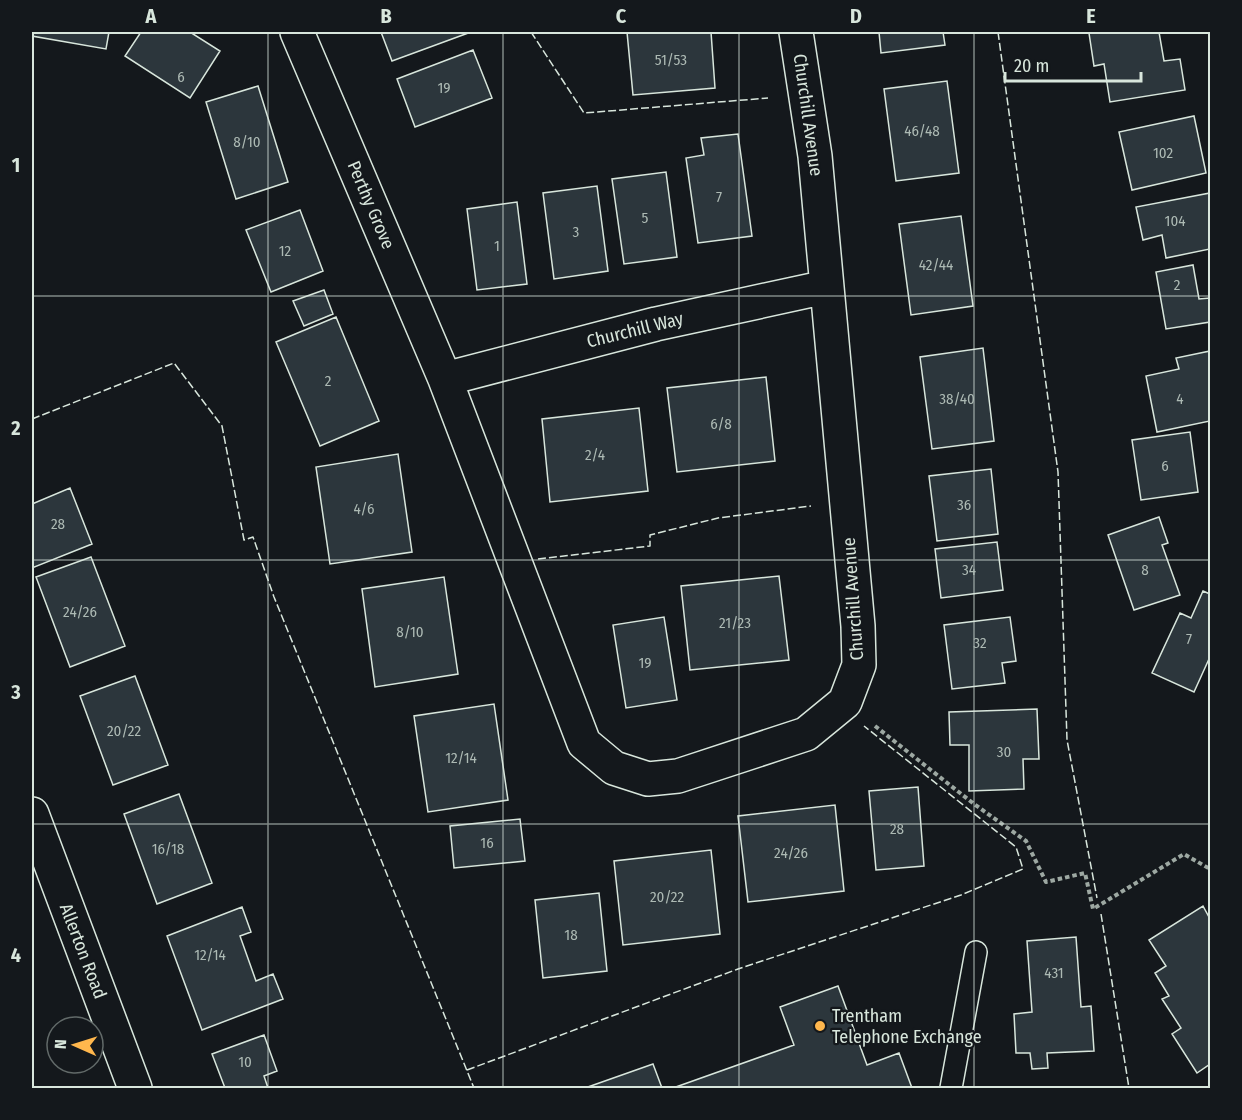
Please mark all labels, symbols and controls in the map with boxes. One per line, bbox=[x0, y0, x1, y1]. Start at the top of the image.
text: A bbox=[145, 4, 158, 28]
text: B bbox=[380, 4, 392, 28]
text: C bbox=[616, 4, 627, 28]
text: D bbox=[850, 4, 862, 28]
text: E bbox=[1086, 4, 1096, 28]
scale bar bbox=[1005, 45, 1142, 83]
house number: 51/53 bbox=[655, 51, 687, 69]
street label: Churchill Avenue bbox=[789, 52, 827, 178]
text: 20 m bbox=[1014, 55, 1049, 77]
house number: 6 bbox=[177, 68, 185, 86]
house number: 19 bbox=[437, 79, 451, 97]
house number: 46/48 bbox=[904, 122, 940, 140]
house number: 8/10 bbox=[233, 133, 261, 151]
house number: 102 bbox=[1153, 144, 1173, 162]
text: 1 bbox=[12, 153, 20, 177]
street label: Perthy Grove bbox=[343, 157, 400, 253]
house number: 7 bbox=[716, 188, 722, 206]
house number: 5 bbox=[642, 209, 649, 227]
house number: 104 bbox=[1165, 212, 1185, 230]
house number: 3 bbox=[573, 223, 580, 241]
house number: 1 bbox=[494, 237, 500, 255]
house number: 12 bbox=[279, 242, 292, 260]
house number: 42/44 bbox=[919, 256, 953, 274]
house number: 2 bbox=[1174, 276, 1181, 294]
street label: Churchill Way bbox=[584, 307, 686, 353]
house number: 2 bbox=[325, 372, 332, 390]
house number: 38/40 bbox=[939, 390, 975, 408]
house number: 4 bbox=[1176, 390, 1184, 408]
house number: 6/8 bbox=[710, 415, 732, 433]
text: 2 bbox=[10, 416, 21, 440]
house number: 2/4 bbox=[585, 446, 605, 464]
house number: 6 bbox=[1161, 457, 1169, 475]
house number: 36 bbox=[957, 496, 971, 514]
house number: 4/6 bbox=[354, 500, 374, 518]
house number: 28 bbox=[51, 515, 65, 533]
street label: Churchill Avenue bbox=[838, 537, 868, 661]
house number: 34 bbox=[962, 561, 976, 579]
house number: 8 bbox=[1141, 561, 1149, 579]
house number: 24/26 bbox=[63, 603, 97, 621]
house number: 21/23 bbox=[719, 614, 751, 632]
house number: 8/10 bbox=[396, 623, 424, 641]
house number: 7 bbox=[1186, 630, 1192, 648]
house number: 32 bbox=[973, 634, 987, 652]
house number: 19 bbox=[638, 654, 652, 672]
text: 3 bbox=[10, 680, 21, 704]
house number: 20/22 bbox=[107, 722, 141, 740]
house number: 30 bbox=[997, 743, 1011, 761]
house number: 12/14 bbox=[445, 749, 477, 767]
house number: 28 bbox=[890, 820, 904, 838]
house number: 16 bbox=[480, 834, 494, 852]
house number: 16/18 bbox=[152, 840, 184, 858]
house number: 24/26 bbox=[774, 844, 808, 862]
house number: 20/22 bbox=[650, 888, 684, 906]
street label: Allerton Road bbox=[55, 900, 111, 1002]
house number: 18 bbox=[564, 926, 578, 944]
text: 4 bbox=[11, 943, 21, 967]
house number: 12/14 bbox=[194, 946, 226, 964]
house number: 431 bbox=[1044, 964, 1064, 982]
place label: Trentham Telephone Exchange bbox=[832, 1005, 982, 1048]
north arrow bbox=[45, 1015, 105, 1075]
marker: Trentham Telephone Exchange bbox=[813, 1019, 827, 1033]
text: N bbox=[51, 1039, 70, 1050]
house number: 10 bbox=[238, 1053, 252, 1071]

